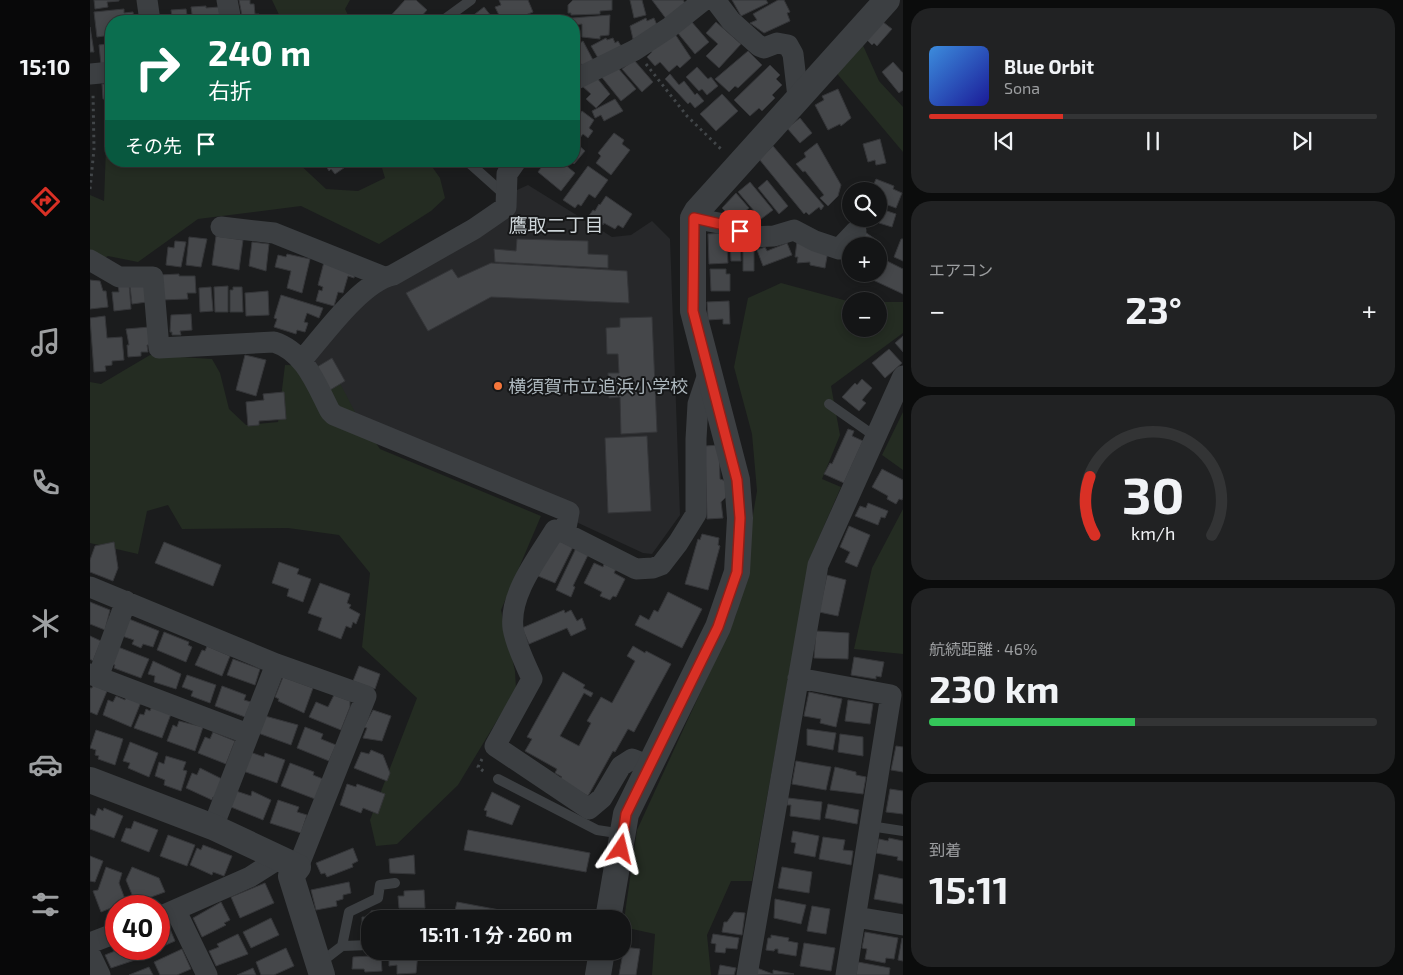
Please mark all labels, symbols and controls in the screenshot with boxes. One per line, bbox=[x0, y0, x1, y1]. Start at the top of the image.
text: 240 m bbox=[208, 31, 311, 73]
icon: right bbox=[125, 35, 190, 100]
text: 15:10 bbox=[20, 53, 70, 79]
text: Blue Orbit bbox=[1004, 55, 1094, 78]
text: 右折 bbox=[208, 77, 252, 103]
text: Sona bbox=[1004, 78, 1040, 97]
icon: previous bbox=[990, 127, 1018, 155]
icon: pause bbox=[1139, 127, 1167, 155]
icon: next bbox=[1288, 127, 1316, 155]
icon: arrive bbox=[192, 130, 220, 158]
text: その先 bbox=[125, 134, 182, 157]
map controls bbox=[842, 182, 887, 337]
button: search bbox=[842, 182, 887, 227]
icon: directions bbox=[28, 184, 63, 219]
pin bbox=[719, 210, 761, 252]
district label: 鷹取二丁目 bbox=[508, 213, 604, 236]
icon: arrive bbox=[726, 217, 754, 245]
button: + bbox=[842, 237, 887, 282]
text: エアコン bbox=[929, 260, 993, 279]
text: 23° bbox=[1125, 286, 1182, 332]
button: − bbox=[842, 292, 887, 337]
text: − bbox=[929, 293, 945, 327]
text: + bbox=[1362, 293, 1377, 327]
icon: music bbox=[28, 325, 63, 360]
place label: 横須賀市立追浜小学校 bbox=[508, 375, 688, 397]
marker: 横須賀市立追浜小学校 bbox=[492, 380, 504, 392]
text: 30 bbox=[1122, 462, 1184, 524]
icon: phone bbox=[28, 465, 63, 500]
text: km/h bbox=[1131, 522, 1175, 544]
icon: climate bbox=[28, 606, 63, 641]
text: 航続距離 · 46% bbox=[929, 639, 1037, 658]
text: 230 km bbox=[929, 665, 1060, 711]
icon: car bbox=[28, 747, 63, 782]
position arrow bbox=[594, 822, 646, 874]
text: 到着 bbox=[929, 840, 961, 859]
text: 15:11 bbox=[929, 866, 1009, 912]
icon: filters bbox=[28, 887, 63, 922]
speed limit sign: 40 bbox=[105, 895, 170, 960]
text: 15:11 · 1 分 · 260 m bbox=[420, 923, 572, 946]

